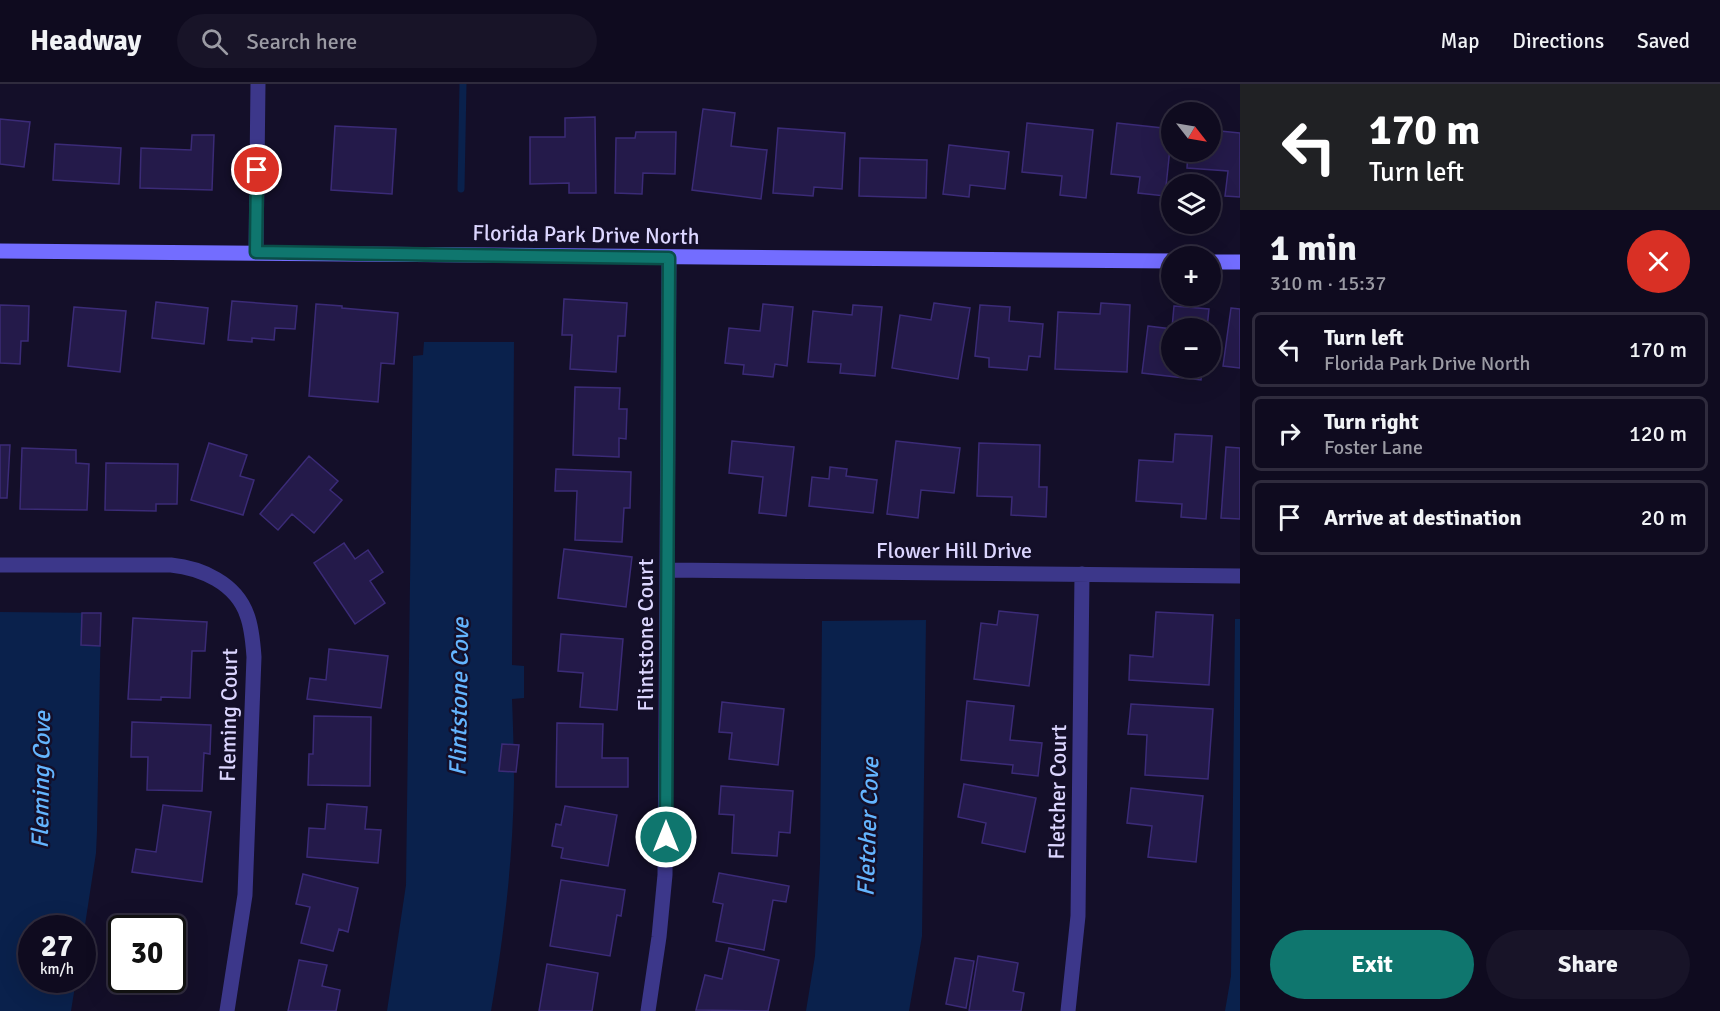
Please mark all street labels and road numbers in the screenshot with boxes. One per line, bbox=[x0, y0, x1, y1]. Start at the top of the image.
street label: Florida Park Drive North bbox=[472, 219, 700, 250]
street label: Flower Hill Drive bbox=[876, 537, 1032, 564]
street label: Flintstone Court bbox=[632, 558, 659, 711]
street label: Fleming Court bbox=[214, 648, 243, 782]
street label: Fletcher Court bbox=[1043, 724, 1072, 860]

